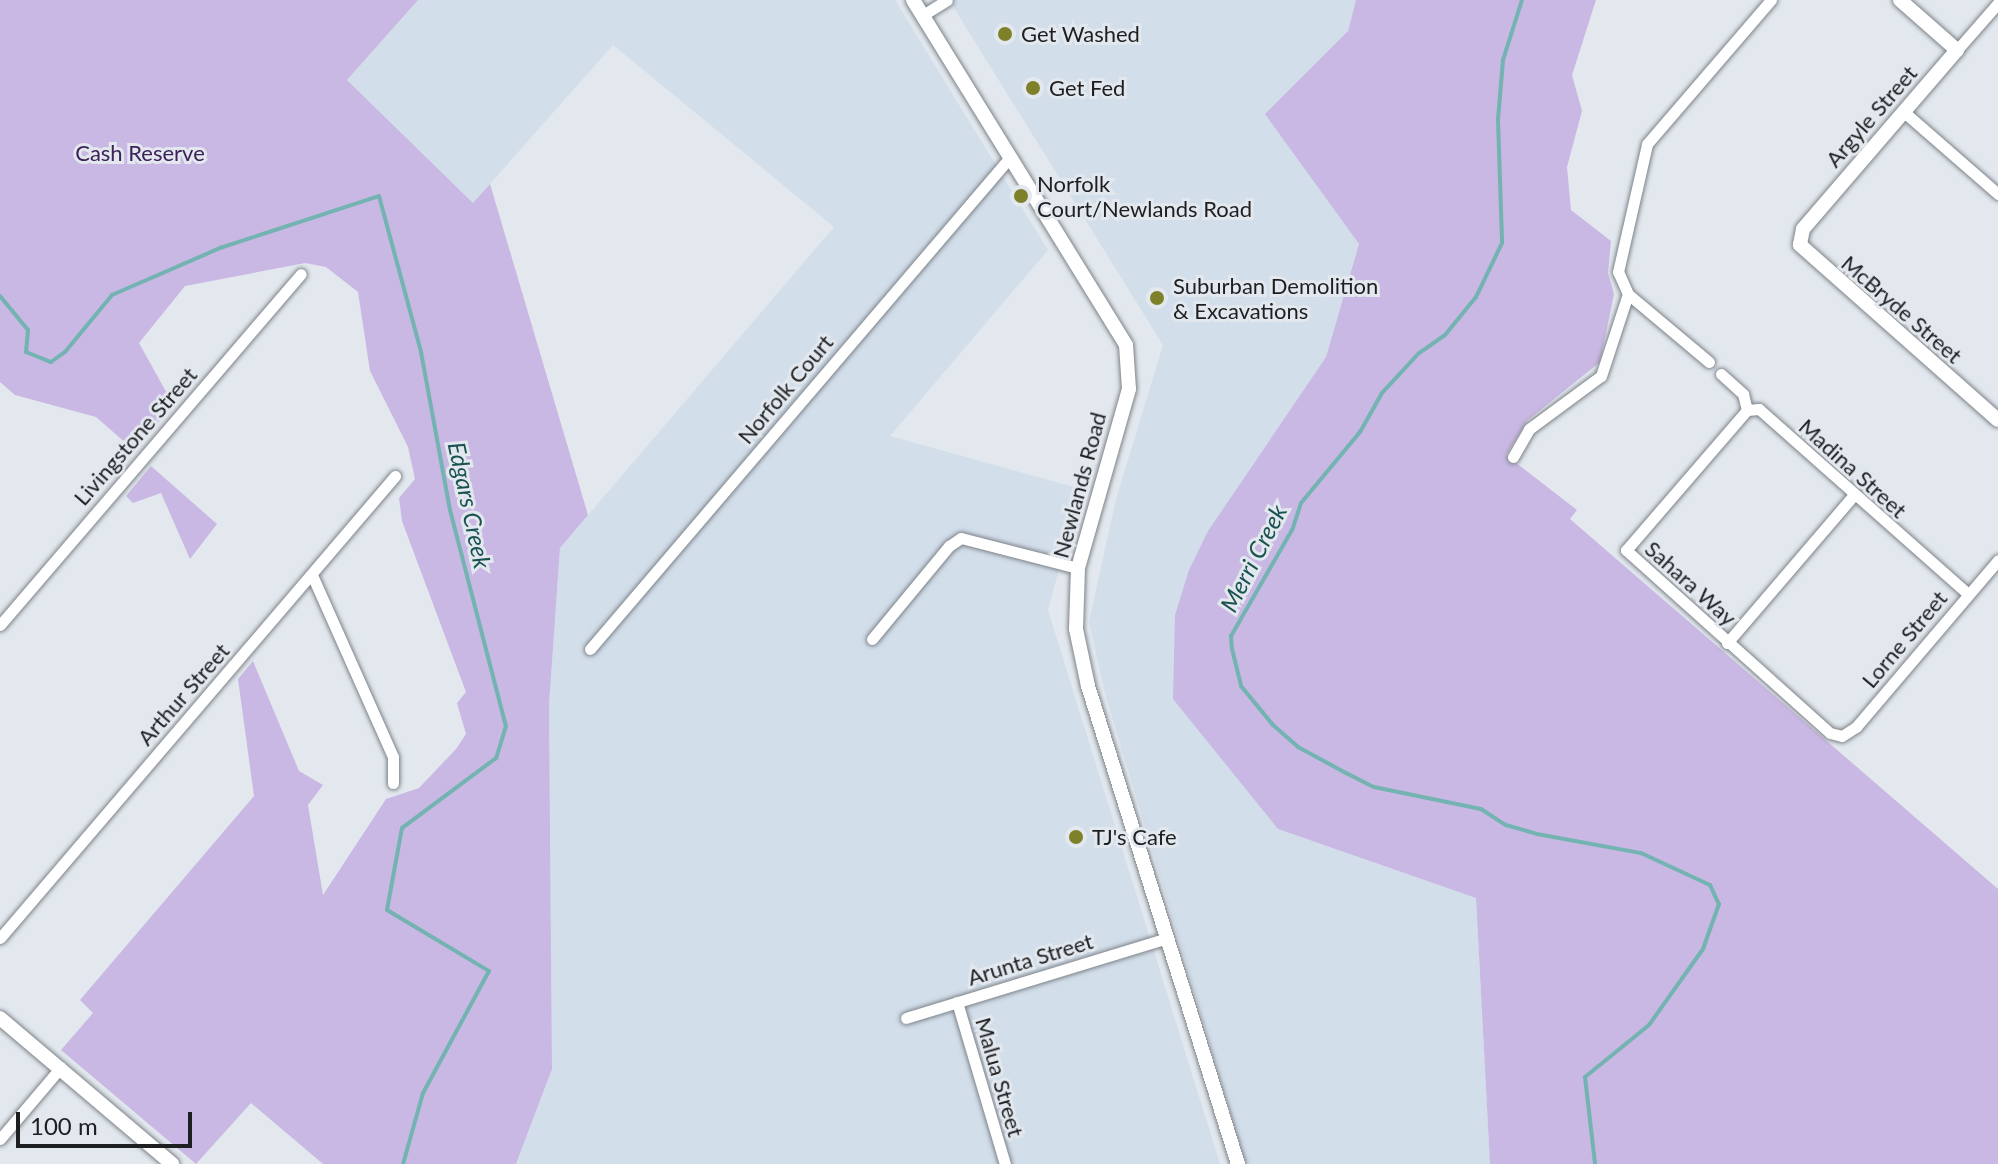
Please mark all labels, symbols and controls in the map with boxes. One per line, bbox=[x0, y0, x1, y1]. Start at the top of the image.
place label: Get Washed bbox=[1021, 21, 1140, 47]
marker: Get Washed bbox=[996, 25, 1014, 43]
street label: Argyle Street bbox=[1820, 60, 1922, 172]
place label: Get Fed bbox=[1049, 75, 1125, 101]
marker: Get Fed bbox=[1024, 79, 1042, 97]
park label: Cash Reserve bbox=[75, 140, 205, 166]
place label: Norfolk Court/Newlands Road bbox=[1037, 170, 1252, 222]
marker: Norfolk Court/Newlands Road bbox=[1012, 187, 1030, 205]
street label: McBryde Street bbox=[1836, 250, 1968, 368]
place label: Suburban Demolition & Excavations bbox=[1173, 272, 1378, 324]
marker: Suburban Demolition & Excavations bbox=[1148, 289, 1166, 307]
street label: Norfolk Court bbox=[732, 329, 838, 449]
street label: Livingstone Street bbox=[68, 362, 202, 510]
street label: Newlands Road bbox=[1047, 409, 1111, 561]
street label: Madina Street bbox=[1794, 413, 1912, 523]
water label: Edgars Creek bbox=[443, 439, 497, 571]
water label: Merri Creek bbox=[1214, 500, 1292, 616]
street label: Sahara Way bbox=[1640, 535, 1742, 631]
street label: Lorne Street bbox=[1856, 585, 1952, 693]
street label: Arthur Street bbox=[131, 637, 235, 751]
place label: TJ's Cafe bbox=[1092, 824, 1177, 850]
marker: TJ's Cafe bbox=[1067, 828, 1085, 846]
street label: Arunta Street bbox=[964, 927, 1096, 991]
street label: Malua Street bbox=[970, 1014, 1030, 1140]
scale bar bbox=[20, 1096, 196, 1146]
text: 100 m bbox=[30, 1111, 98, 1140]

